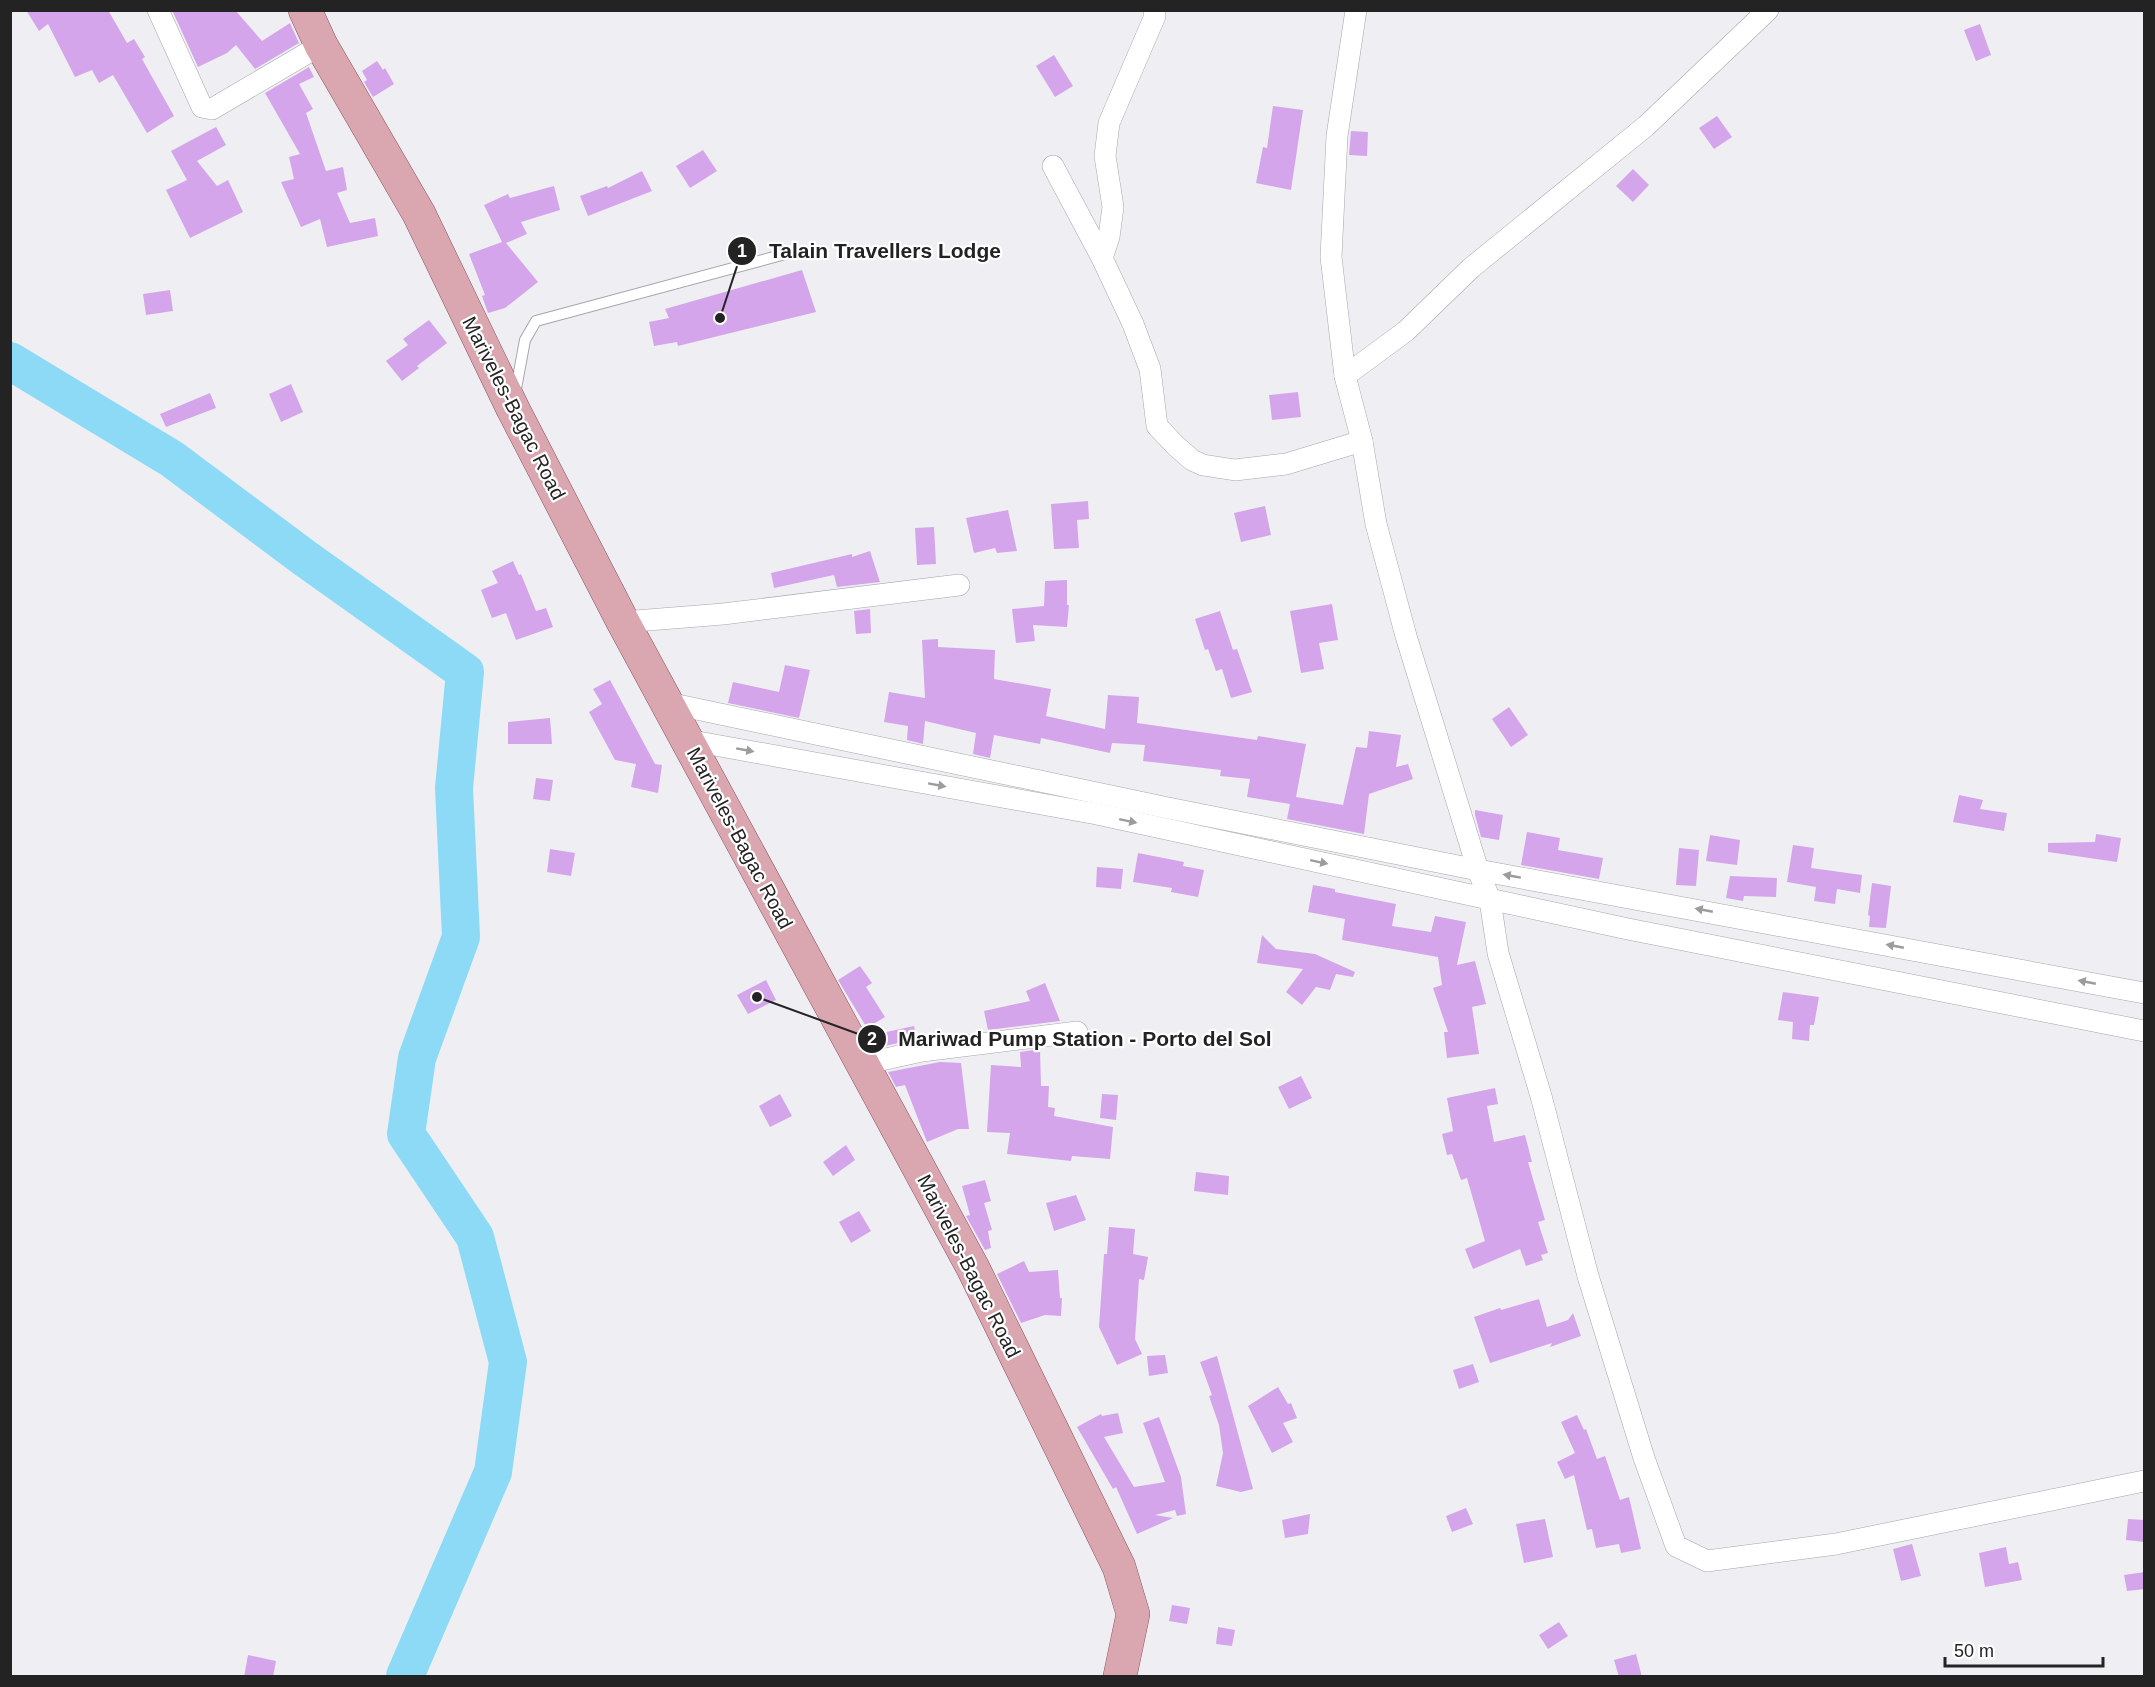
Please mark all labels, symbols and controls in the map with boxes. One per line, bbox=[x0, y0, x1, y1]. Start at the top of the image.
callout: Talain Travellers Lodge bbox=[727, 231, 1013, 270]
text: Talain Travellers Lodge bbox=[769, 239, 1001, 262]
text: 1 bbox=[737, 241, 747, 261]
street label: Mariveles-Bagac Road bbox=[458, 313, 570, 503]
street label: Mariveles-Bagac Road bbox=[683, 744, 797, 932]
one-way arrow bbox=[735, 746, 754, 755]
one-way arrow bbox=[927, 781, 946, 790]
one-way arrow bbox=[1119, 816, 1138, 826]
one-way arrow bbox=[1310, 858, 1328, 868]
one-way arrow bbox=[1502, 871, 1521, 880]
one-way arrow bbox=[1694, 905, 1713, 914]
one-way arrow bbox=[1886, 941, 1905, 950]
one-way arrow bbox=[2077, 977, 2096, 986]
callout: Mariwad Pump Station - Porto del Sol bbox=[857, 1019, 1284, 1058]
text: Mariwad Pump Station - Porto del Sol bbox=[898, 1027, 1272, 1050]
text: 2 bbox=[867, 1029, 877, 1049]
street label: Mariveles-Bagac Road bbox=[913, 1171, 1025, 1361]
scale bar bbox=[1945, 1630, 2102, 1668]
text: 50 m bbox=[1954, 1641, 1994, 1661]

